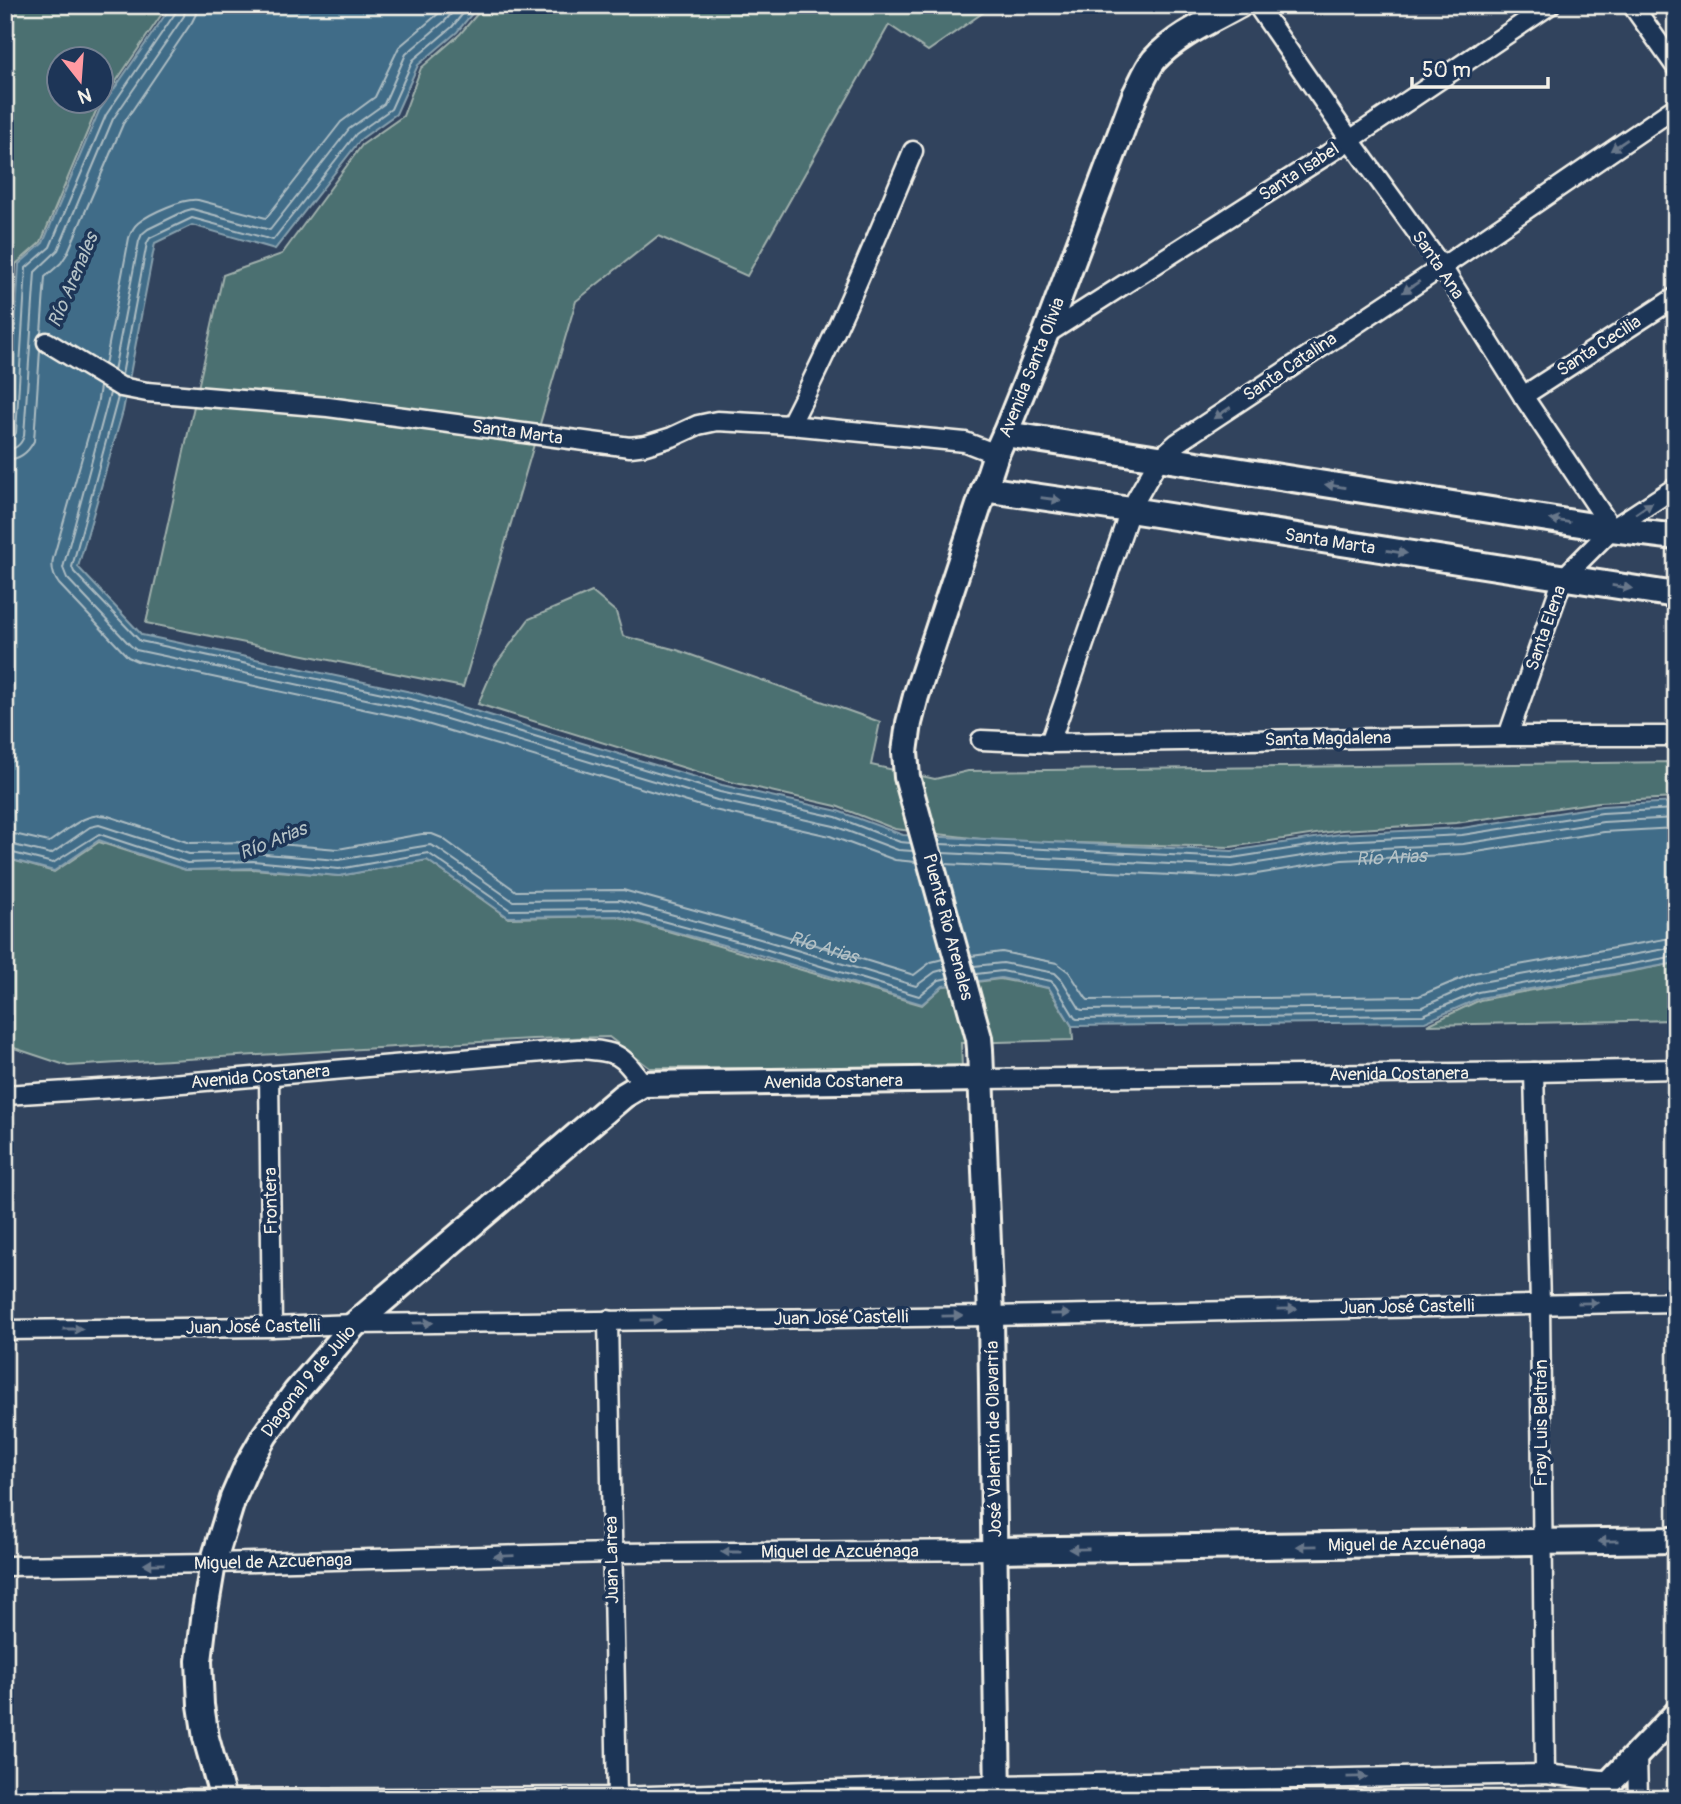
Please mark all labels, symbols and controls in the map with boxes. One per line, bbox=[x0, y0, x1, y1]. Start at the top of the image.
north arrow bbox=[46, 46, 116, 116]
scale bar bbox=[1412, 46, 1548, 90]
text: 50 m bbox=[1422, 57, 1471, 84]
text: N bbox=[75, 82, 94, 109]
street label: Santa Isabel bbox=[1254, 137, 1344, 207]
one-way arrow bbox=[1610, 138, 1629, 151]
street label: Santa Ana bbox=[1407, 226, 1469, 304]
water label: Río Arenales bbox=[42, 227, 105, 331]
one-way arrow bbox=[1402, 280, 1421, 293]
street label: Avenida Santa Olivia bbox=[993, 294, 1070, 441]
street label: Santa Cecilia bbox=[1552, 310, 1646, 382]
street label: Santa Catalina bbox=[1239, 327, 1341, 407]
one-way arrow bbox=[1212, 406, 1231, 419]
street label: Santa Marta bbox=[471, 415, 564, 450]
one-way arrow bbox=[1324, 480, 1346, 491]
one-way arrow bbox=[1040, 494, 1062, 505]
one-way arrow bbox=[1635, 501, 1653, 515]
one-way arrow bbox=[1549, 515, 1571, 526]
street label: Santa Marta bbox=[1283, 523, 1377, 560]
one-way arrow bbox=[1386, 547, 1408, 558]
street label: Santa Elena bbox=[1521, 582, 1571, 674]
one-way arrow bbox=[1611, 582, 1633, 593]
street label: Santa Magdalena bbox=[1264, 726, 1392, 752]
water label: Río Arias bbox=[236, 816, 312, 865]
water label: Río Arias bbox=[1355, 844, 1429, 871]
street label: Puente Rio Arenales bbox=[917, 851, 979, 1003]
water label: Río Arias bbox=[786, 926, 863, 970]
street label: Avenida Costanera bbox=[190, 1059, 331, 1094]
street label: Avenida Costanera bbox=[1329, 1061, 1469, 1086]
street label: Avenida Costanera bbox=[763, 1069, 903, 1094]
street label: Frontera bbox=[259, 1167, 283, 1235]
street label: Juan José Castelli bbox=[1339, 1294, 1475, 1320]
one-way arrow bbox=[1577, 1297, 1599, 1309]
one-way arrow bbox=[1276, 1304, 1298, 1315]
street label: Juan José Castelli bbox=[773, 1305, 909, 1331]
one-way arrow bbox=[1049, 1309, 1071, 1320]
one-way arrow bbox=[941, 1310, 963, 1322]
street label: Juan José Castelli bbox=[185, 1314, 321, 1340]
one-way arrow bbox=[640, 1314, 662, 1326]
one-way arrow bbox=[412, 1317, 434, 1329]
street label: Diagonal 9 de Julio bbox=[256, 1320, 361, 1441]
one-way arrow bbox=[63, 1323, 85, 1335]
street label: José Valentín de Olavarría bbox=[981, 1340, 1007, 1538]
street label: Fray Luis Beltrán bbox=[1530, 1359, 1553, 1487]
street label: Juan Larrea bbox=[600, 1516, 624, 1604]
street label: Miguel de Azcuénaga bbox=[1328, 1531, 1486, 1557]
one-way arrow bbox=[1596, 1536, 1618, 1547]
street label: Miguel de Azcuénaga bbox=[761, 1539, 919, 1563]
one-way arrow bbox=[1295, 1540, 1317, 1551]
one-way arrow bbox=[1068, 1543, 1090, 1554]
one-way arrow bbox=[720, 1546, 742, 1558]
street label: Miguel de Azcuénaga bbox=[194, 1548, 352, 1575]
one-way arrow bbox=[493, 1550, 515, 1561]
one-way arrow bbox=[143, 1558, 165, 1570]
one-way arrow bbox=[1346, 1772, 1368, 1783]

